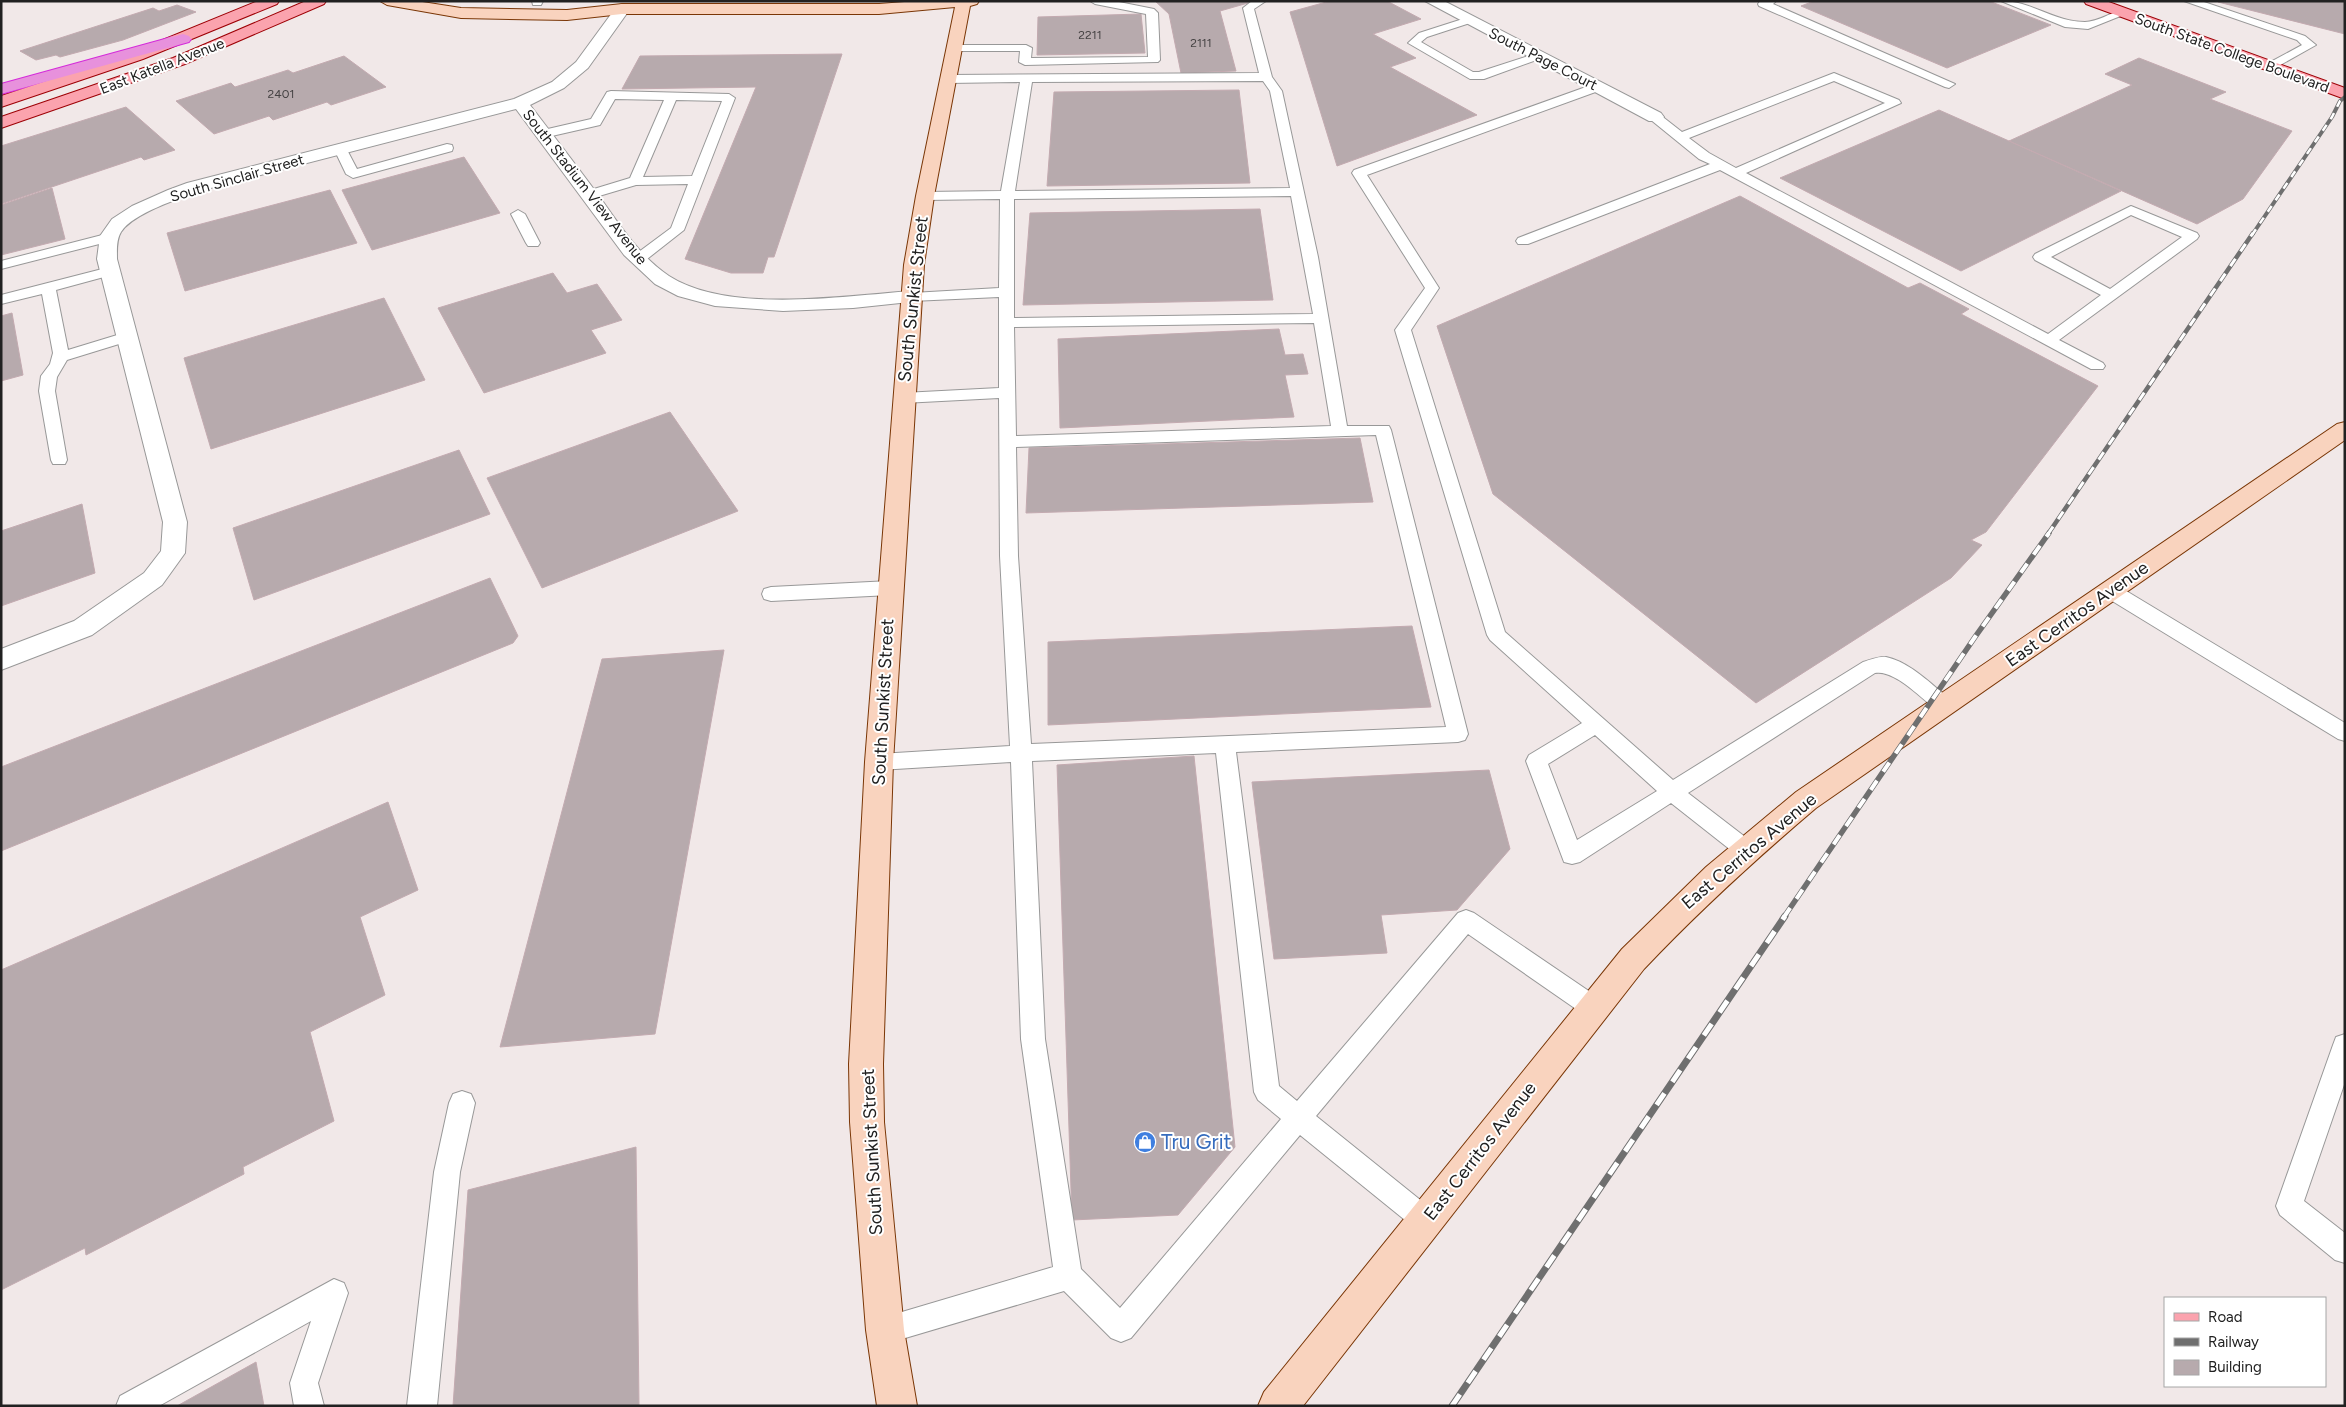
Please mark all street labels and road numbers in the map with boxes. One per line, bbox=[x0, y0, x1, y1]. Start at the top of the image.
street label: South State College Boulevard bbox=[2132, 9, 2332, 97]
street label: South Page Court bbox=[1486, 24, 1601, 94]
street label: East Katella Avenue bbox=[97, 34, 227, 98]
street label: South Stadium View Avenue bbox=[519, 106, 651, 268]
street label: South Sinclair Street bbox=[168, 150, 306, 206]
street label: South Sunkist Street bbox=[893, 215, 933, 383]
street label: East Cerritos Avenue bbox=[2001, 556, 2153, 672]
street label: South Sunkist Street bbox=[868, 618, 898, 786]
street label: East Cerritos Avenue bbox=[1677, 788, 1821, 914]
street label: South Sunkist Street bbox=[857, 1068, 887, 1236]
street label: East Cerritos Avenue bbox=[1419, 1077, 1541, 1225]

